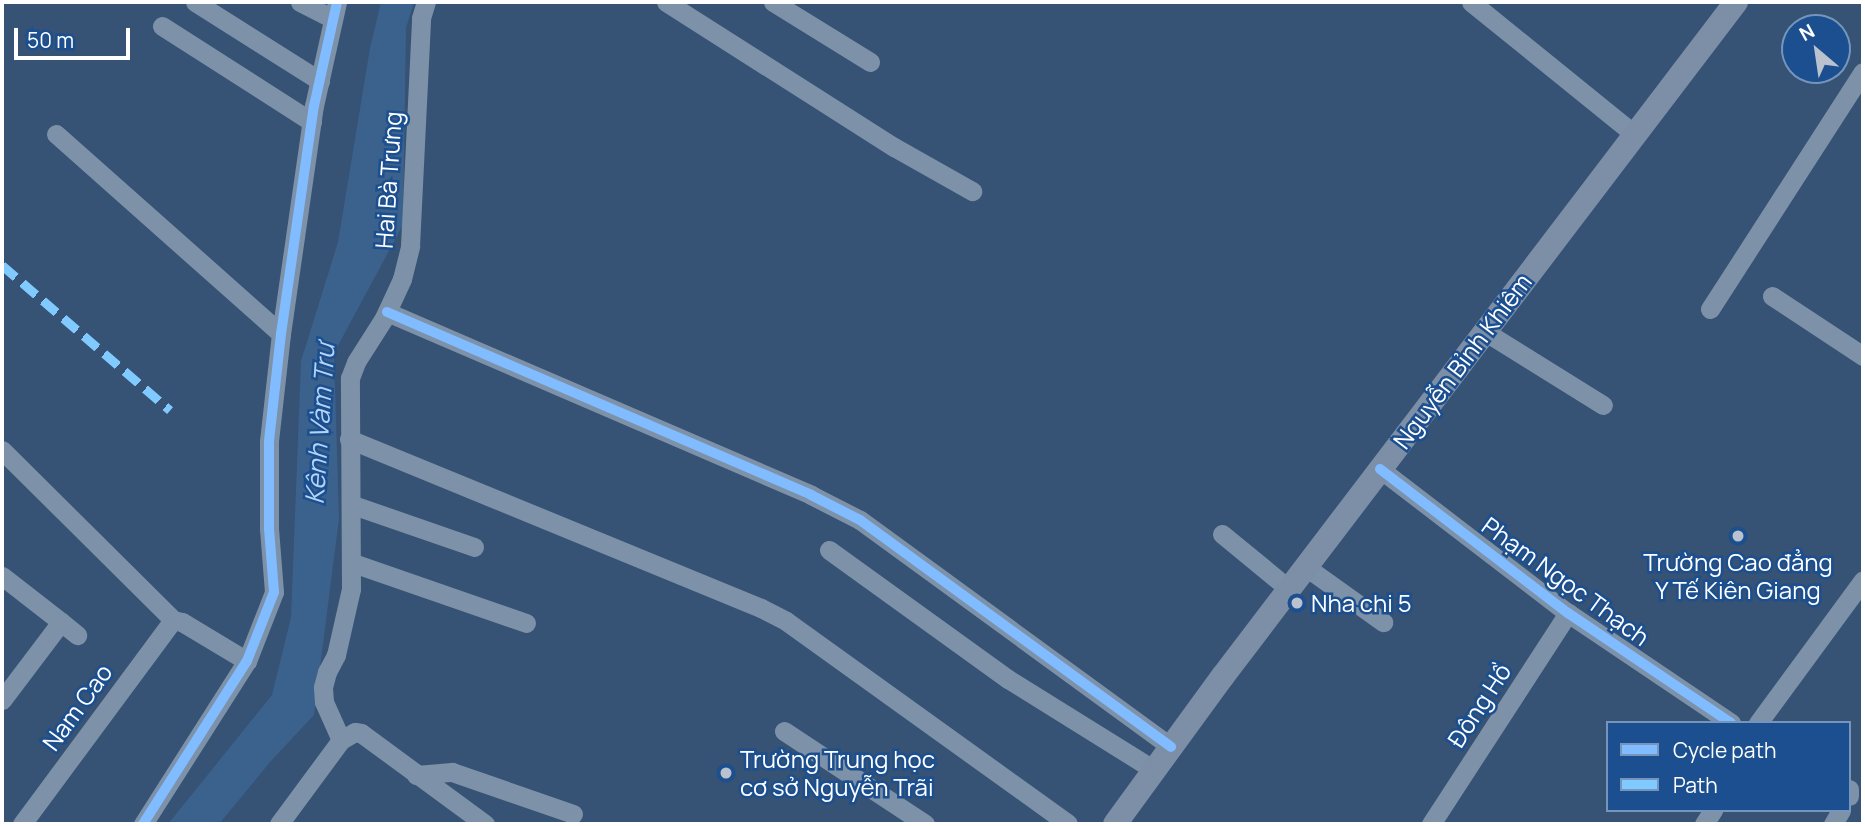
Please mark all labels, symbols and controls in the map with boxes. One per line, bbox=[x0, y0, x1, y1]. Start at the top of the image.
scale bar bbox=[18, 14, 133, 58]
north arrow bbox=[1781, 14, 1851, 84]
text: N bbox=[1795, 18, 1819, 47]
text: 50 m bbox=[27, 26, 74, 54]
street label: Hai Bà Trưng bbox=[369, 110, 407, 250]
street label: Nguyễn Bỉnh Khiêm bbox=[1387, 268, 1537, 454]
water label: Kênh Vàm Trư bbox=[299, 343, 341, 505]
street label: Phạm Ngọc Thạch bbox=[1477, 511, 1655, 651]
marker: Trường Cao đẳng Y Tế Kiên Giang bbox=[1730, 528, 1746, 544]
place label: Trường Cao đẳng Y Tế Kiên Giang bbox=[1643, 548, 1833, 604]
place label: Nha chi 5 bbox=[1311, 589, 1412, 617]
marker: Nha chi 5 bbox=[1289, 595, 1305, 611]
street label: Nam Cao bbox=[36, 658, 118, 756]
street label: Đông Hồ bbox=[1441, 658, 1517, 752]
legend bbox=[1606, 721, 1851, 812]
text: Cycle path bbox=[1673, 736, 1776, 764]
place label: Trường Trung học cơ sở Nguyễn Trãi bbox=[740, 745, 935, 801]
marker: Trường Trung học cơ sở Nguyễn Trãi bbox=[718, 765, 734, 781]
text: Path bbox=[1673, 771, 1718, 799]

